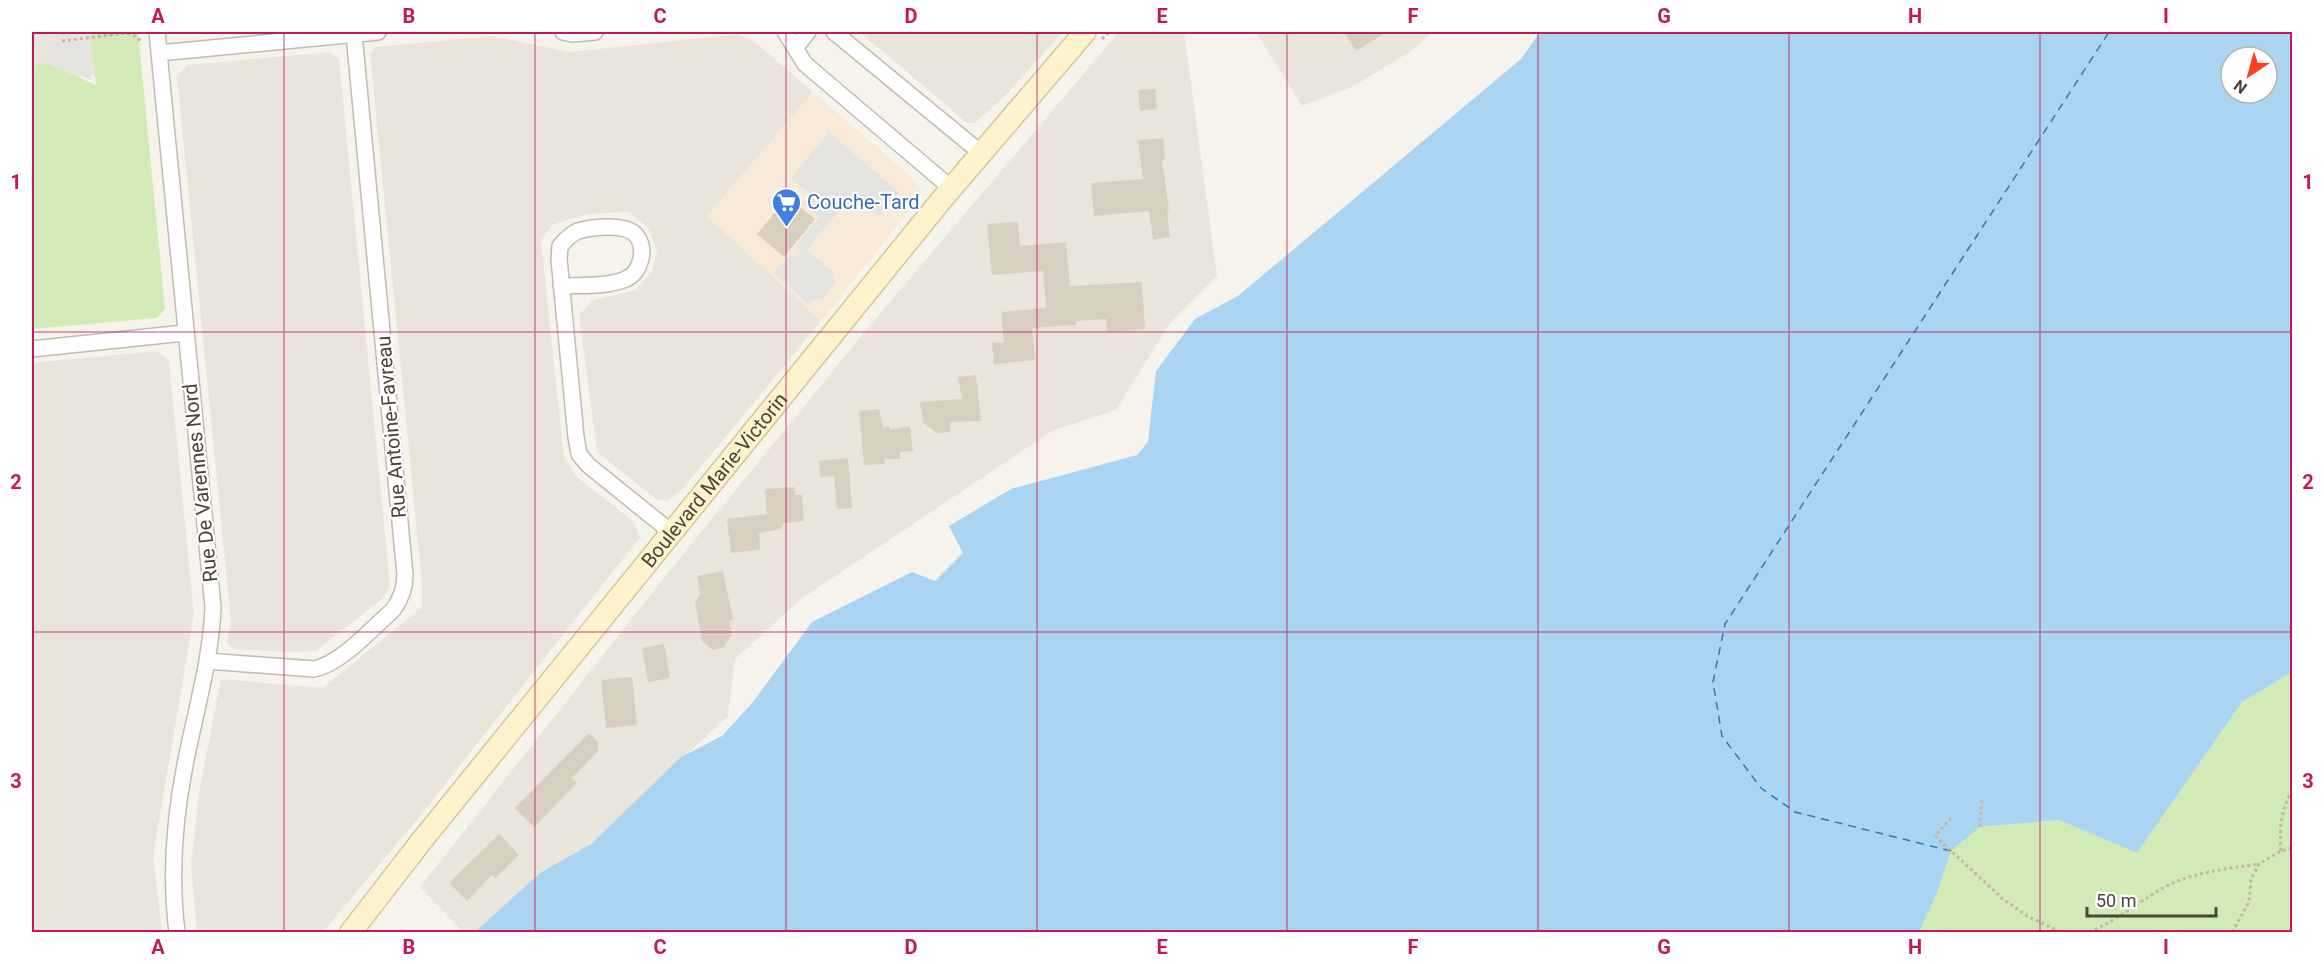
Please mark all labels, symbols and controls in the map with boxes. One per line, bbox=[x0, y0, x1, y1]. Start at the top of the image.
text: A bbox=[151, 4, 165, 28]
text: B bbox=[403, 4, 415, 28]
text: C bbox=[653, 4, 667, 28]
text: D bbox=[905, 4, 918, 28]
text: E bbox=[1156, 4, 1168, 28]
text: F bbox=[1408, 4, 1419, 28]
text: G bbox=[1657, 4, 1671, 28]
text: H bbox=[1908, 4, 1922, 28]
text: I bbox=[2163, 4, 2169, 28]
north arrow bbox=[2219, 45, 2279, 105]
text: N bbox=[2230, 76, 2251, 98]
text: 1 bbox=[10, 170, 22, 194]
text: 1 bbox=[2302, 170, 2314, 194]
supermarket icon: Couche-Tard bbox=[770, 186, 802, 228]
place label: Couche-Tard bbox=[807, 190, 920, 214]
street label: Rue Antoine-Favreau bbox=[371, 335, 411, 519]
street label: Rue De Varennes Nord bbox=[178, 383, 222, 583]
street label: Boulevard Marie-Victorin bbox=[636, 388, 792, 572]
text: 2 bbox=[10, 470, 22, 494]
text: 2 bbox=[2302, 470, 2314, 494]
text: 3 bbox=[10, 769, 22, 793]
text: 3 bbox=[2302, 769, 2314, 793]
scale bar bbox=[2087, 880, 2216, 918]
text: 50 m bbox=[2096, 890, 2136, 911]
text: A bbox=[151, 935, 165, 959]
text: B bbox=[403, 935, 415, 959]
text: C bbox=[653, 935, 667, 959]
text: D bbox=[905, 935, 918, 959]
text: E bbox=[1156, 935, 1168, 959]
text: F bbox=[1408, 935, 1419, 959]
text: G bbox=[1657, 935, 1671, 959]
text: H bbox=[1908, 935, 1922, 959]
text: I bbox=[2163, 935, 2169, 959]

